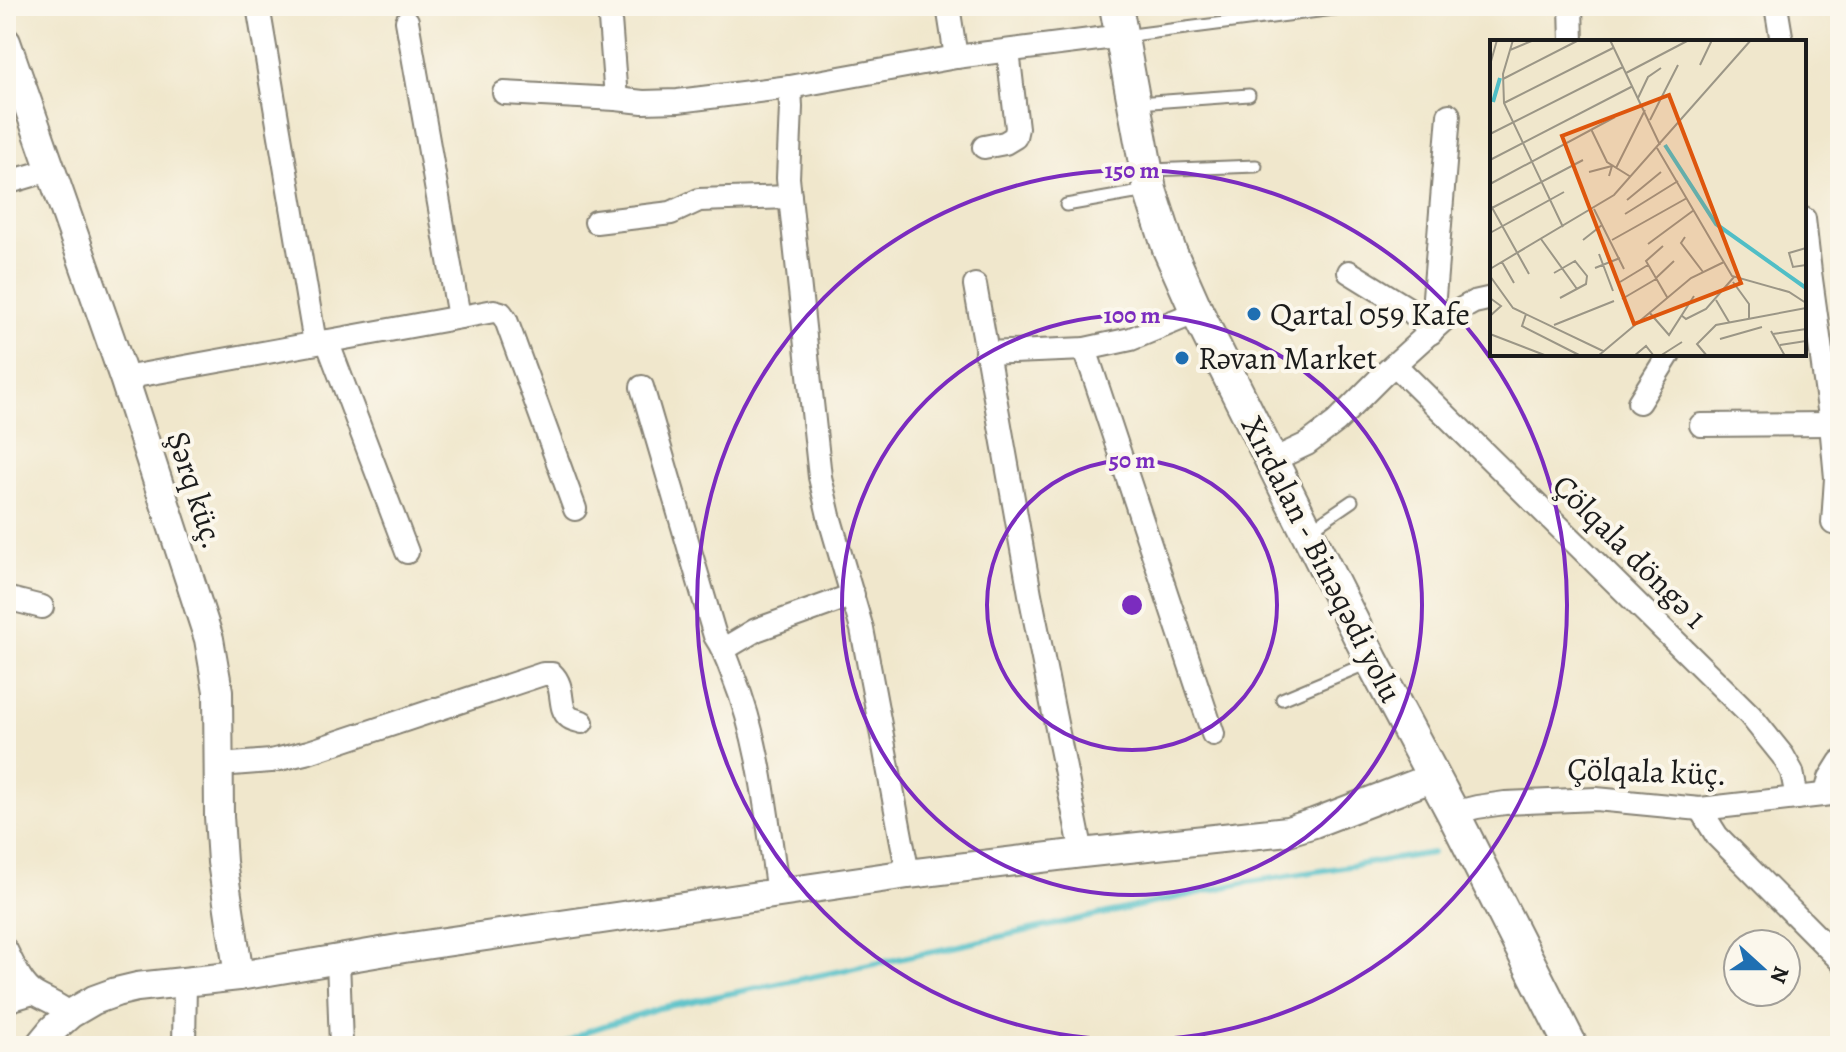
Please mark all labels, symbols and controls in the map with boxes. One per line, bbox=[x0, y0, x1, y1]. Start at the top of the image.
inset map bbox=[1490, 40, 1806, 356]
text: 150 m bbox=[1104, 154, 1160, 186]
place label: Qartal 059 Kafe bbox=[1270, 292, 1470, 336]
text: 100 m bbox=[1103, 299, 1161, 331]
marker: Qartal 059 Kafe bbox=[1245, 305, 1263, 323]
place label: Rəvan Market bbox=[1198, 336, 1377, 380]
marker: Rəvan Market bbox=[1173, 349, 1191, 367]
street label: Xırdalan - Binəqədi yolu bbox=[1231, 408, 1414, 710]
street label: Şərq küç. bbox=[156, 426, 236, 554]
text: 50 m bbox=[1109, 444, 1155, 476]
street label: Çölqala döngə 1 bbox=[1543, 464, 1717, 638]
centre of rings bbox=[1118, 591, 1146, 619]
street label: Çölqala küç. bbox=[1567, 746, 1727, 796]
north arrow bbox=[1722, 928, 1802, 1008]
text: N bbox=[1763, 962, 1797, 988]

